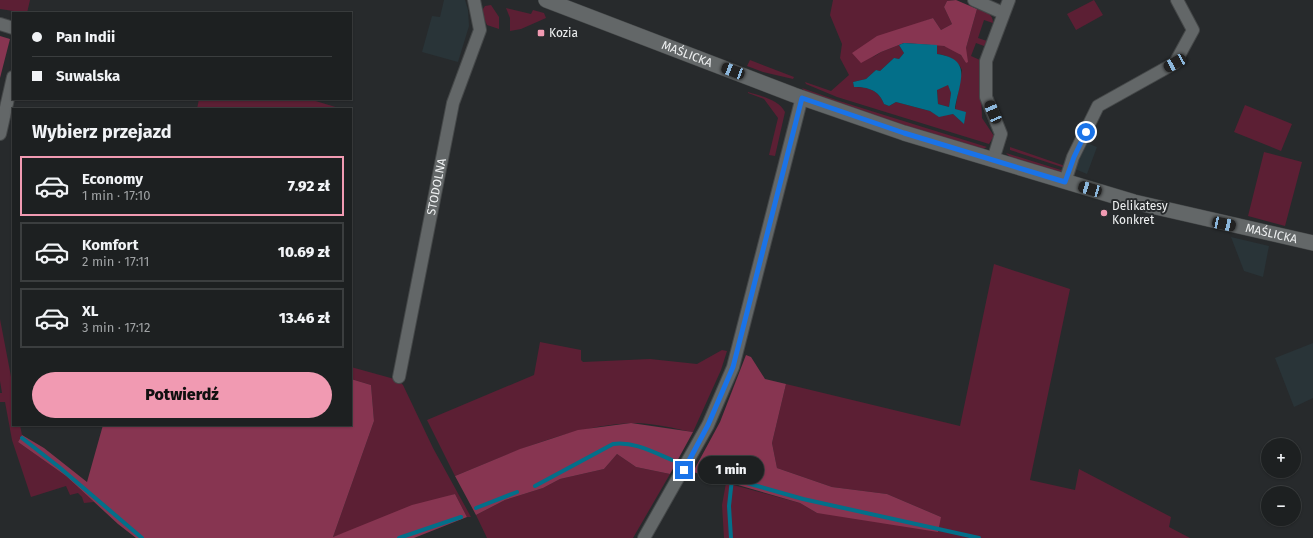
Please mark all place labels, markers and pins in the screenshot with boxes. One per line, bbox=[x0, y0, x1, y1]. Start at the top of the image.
place label: Kozia bbox=[549, 26, 578, 40]
marker: Kozia bbox=[536, 28, 546, 38]
place label: Delikatesy Konkret bbox=[1112, 199, 1168, 227]
marker: Delikatesy Konkret bbox=[1099, 208, 1109, 218]

